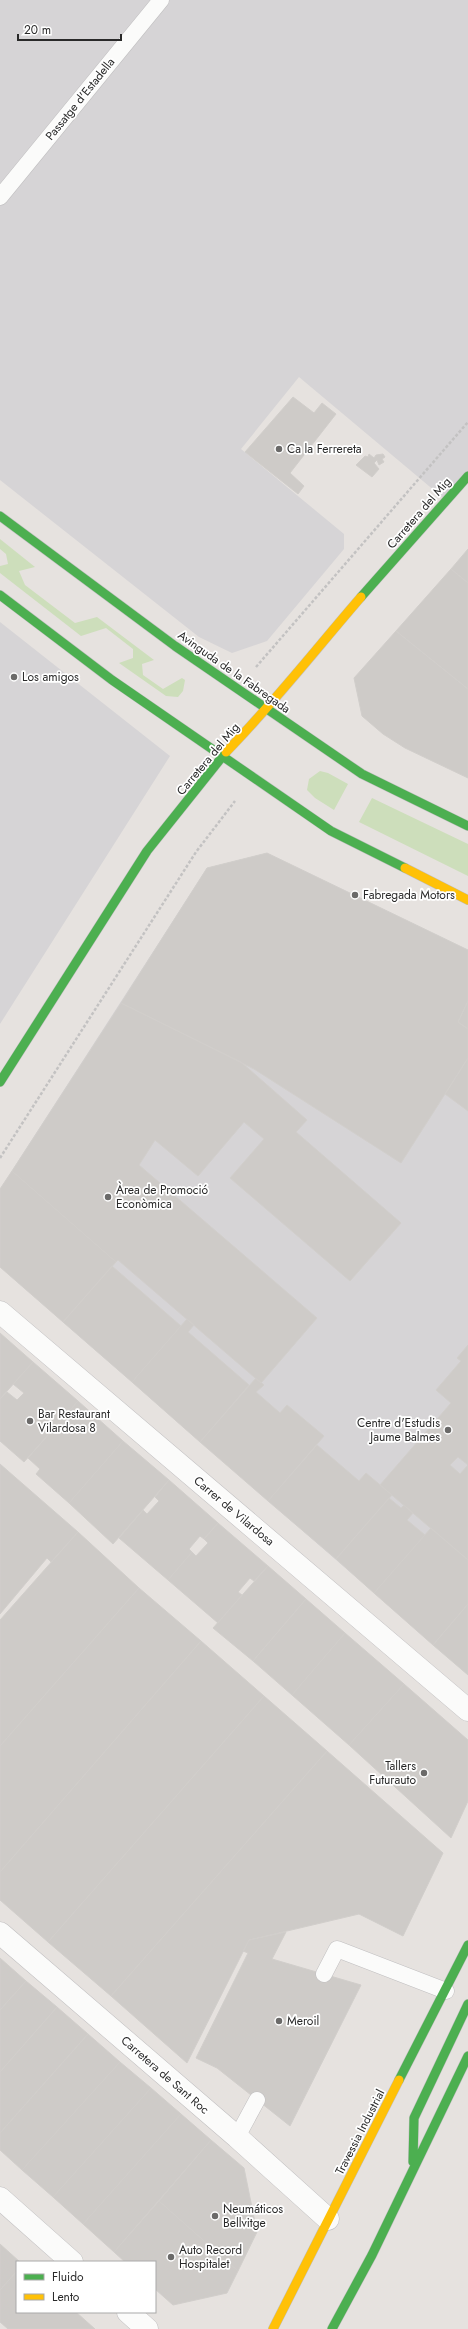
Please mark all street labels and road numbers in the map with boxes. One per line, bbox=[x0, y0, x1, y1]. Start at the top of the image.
street label: Passatge d'Estadella bbox=[41, 54, 119, 144]
street label: Carretera del Mig bbox=[383, 473, 455, 553]
street label: Avinguda de la Fabregada bbox=[174, 626, 294, 718]
street label: Carretera del Mig bbox=[172, 719, 244, 799]
street label: Carrer de Vilardosa bbox=[190, 1472, 278, 1550]
street label: Carretera de Sant Roc bbox=[117, 2032, 213, 2119]
street label: Travessia Industrial bbox=[331, 2086, 389, 2178]

